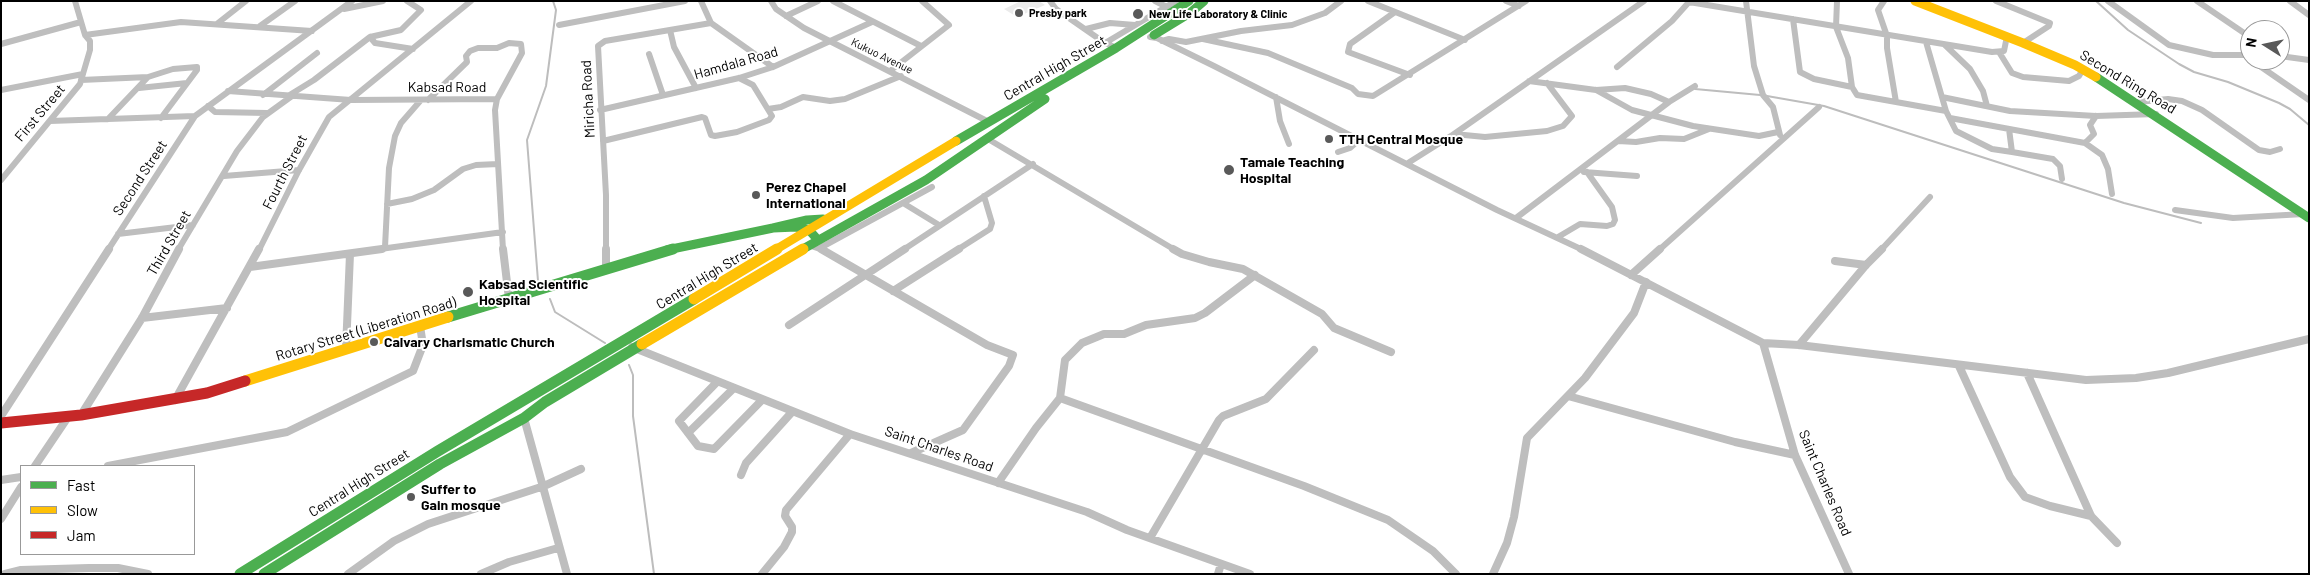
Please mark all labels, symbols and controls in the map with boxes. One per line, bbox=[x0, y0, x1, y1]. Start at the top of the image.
place label: Presby park bbox=[1029, 6, 1087, 20]
marker: Presby park bbox=[1013, 7, 1025, 19]
marker: New Life Laboratory & Clinic bbox=[1131, 7, 1145, 21]
place label: New Life Laboratory & Clinic bbox=[1149, 7, 1287, 21]
north arrow bbox=[2240, 20, 2290, 70]
street label: Central High Street bbox=[1001, 32, 1109, 104]
street label: Kukuo Avenue bbox=[849, 35, 915, 77]
text: N bbox=[2242, 36, 2260, 49]
street label: Hamdala Road bbox=[692, 43, 780, 83]
street label: Second Ring Road bbox=[2077, 47, 2179, 117]
street label: Miricha Road bbox=[578, 60, 598, 138]
street label: Kabsad Road bbox=[408, 79, 486, 95]
street label: First Street bbox=[11, 81, 69, 145]
place label: TTH Central Mosque bbox=[1339, 131, 1463, 147]
street label: Fourth Street bbox=[259, 132, 311, 212]
marker: TTH Central Mosque bbox=[1323, 133, 1335, 145]
street label: Second Street bbox=[109, 137, 171, 219]
place label: Tamale Teaching Hospital bbox=[1240, 154, 1344, 186]
marker: Tamale Teaching Hospital bbox=[1222, 163, 1236, 177]
place label: Perez Chapel International bbox=[766, 179, 846, 212]
marker: Perez Chapel International bbox=[750, 189, 762, 201]
street label: Third Street bbox=[144, 207, 194, 279]
street label: Central High Street bbox=[653, 239, 761, 313]
place label: Kabsad Scientific Hospital bbox=[479, 276, 588, 308]
marker: Kabsad Scientific Hospital bbox=[461, 285, 475, 299]
street label: Rotary Street (Liberation Road) bbox=[274, 294, 458, 364]
place label: Calvary Charismatic Church bbox=[384, 334, 555, 350]
marker: Calvary Charismatic Church bbox=[368, 336, 380, 348]
street label: Saint Charles Road bbox=[883, 423, 995, 475]
street label: Saint Charles Road bbox=[1795, 427, 1855, 539]
street label: Central High Street bbox=[306, 445, 412, 521]
legend bbox=[20, 465, 195, 555]
text: Fast bbox=[67, 476, 95, 494]
place label: Suffer to Gain mosque bbox=[421, 481, 501, 514]
marker: Suffer to Gain mosque bbox=[405, 491, 417, 503]
text: Slow bbox=[67, 501, 98, 519]
text: Jam bbox=[67, 526, 96, 544]

